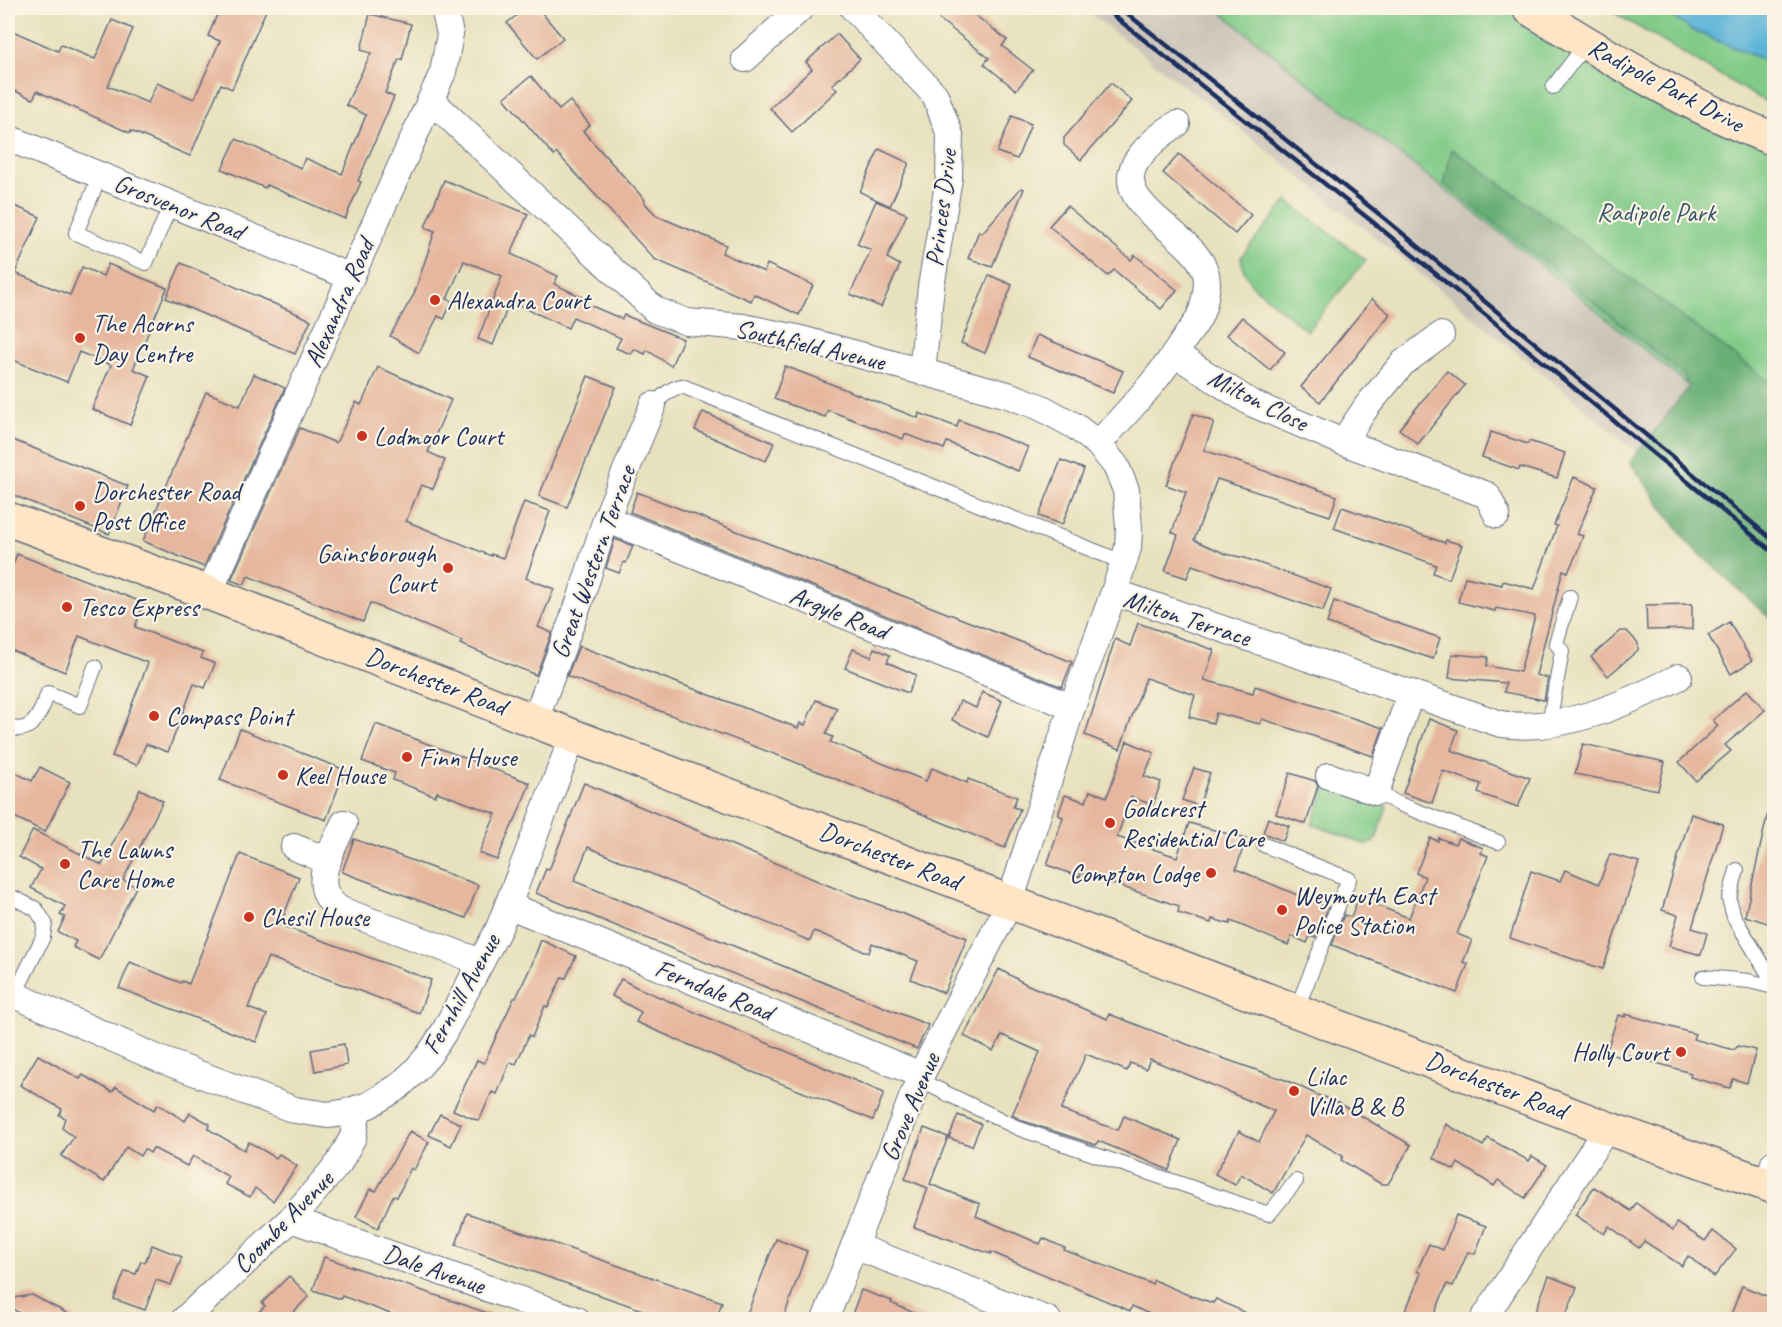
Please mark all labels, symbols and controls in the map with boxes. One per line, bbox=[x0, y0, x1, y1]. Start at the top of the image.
street label: Radipole Park Drive bbox=[1583, 30, 1751, 141]
street label: Princes Drive bbox=[917, 145, 965, 268]
street label: Grosvenor Road bbox=[109, 166, 252, 249]
park label: Radipole Park bbox=[1597, 196, 1717, 229]
street label: Alexandra Road bbox=[296, 230, 383, 372]
place label: Alexandra Court bbox=[447, 284, 592, 317]
marker: Alexandra Court bbox=[428, 293, 442, 307]
place label: The Acorns Day Centre bbox=[92, 307, 195, 370]
street label: Southfield Avenue bbox=[732, 312, 890, 379]
marker: The Acorns Day Centre bbox=[73, 331, 87, 345]
street label: Milton Close bbox=[1203, 361, 1316, 440]
place label: Lodmoor Court bbox=[374, 420, 506, 453]
marker: Lodmoor Court bbox=[355, 429, 369, 443]
street label: Great Western Terrace bbox=[543, 459, 644, 663]
place label: Dorchester Road Post Office bbox=[92, 475, 244, 538]
marker: Dorchester Road Post Office bbox=[73, 499, 87, 513]
place label: Gainsborough Court bbox=[317, 537, 438, 600]
marker: Gainsborough Court bbox=[441, 561, 455, 575]
street label: Argyle Road bbox=[785, 578, 896, 649]
street label: Milton Terrace bbox=[1120, 582, 1256, 654]
place label: Tesco Express bbox=[79, 591, 201, 624]
marker: Tesco Express bbox=[60, 600, 74, 614]
street label: Dorchester Road bbox=[361, 639, 515, 724]
place label: Compass Point bbox=[166, 700, 295, 733]
marker: Compass Point bbox=[147, 709, 161, 723]
place label: Finn House bbox=[419, 741, 519, 774]
marker: Finn House bbox=[400, 750, 414, 764]
place label: Keel House bbox=[295, 759, 387, 792]
marker: Keel House bbox=[276, 768, 290, 782]
place label: Goldcrest Residential Care bbox=[1122, 792, 1266, 855]
street label: Dorchester Road bbox=[815, 814, 969, 899]
marker: Goldcrest Residential Care bbox=[1103, 816, 1117, 830]
place label: The Lawns Care Home bbox=[77, 833, 175, 896]
marker: The Lawns Care Home bbox=[58, 857, 72, 871]
place label: Compton Lodge bbox=[1069, 857, 1202, 890]
marker: Compton Lodge bbox=[1204, 866, 1218, 880]
place label: Weymouth East Police Station bbox=[1294, 879, 1438, 942]
place label: Chesil House bbox=[261, 901, 371, 934]
marker: Weymouth East Police Station bbox=[1275, 903, 1289, 917]
marker: Chesil House bbox=[242, 910, 256, 924]
street label: Fernhill Avenue bbox=[414, 927, 508, 1060]
street label: Ferndale Road bbox=[650, 951, 781, 1030]
place label: Holly Court bbox=[1572, 1036, 1671, 1069]
street label: Dorchester Road bbox=[1421, 1043, 1575, 1128]
marker: Holly Court bbox=[1674, 1045, 1688, 1059]
street label: Grove Avenue bbox=[873, 1047, 948, 1166]
place label: Lilac Villa B & B bbox=[1306, 1060, 1405, 1123]
marker: Lilac Villa B & B bbox=[1287, 1084, 1301, 1098]
street label: Coombe Avenue bbox=[226, 1162, 341, 1281]
street label: Dale Avenue bbox=[379, 1236, 491, 1302]

